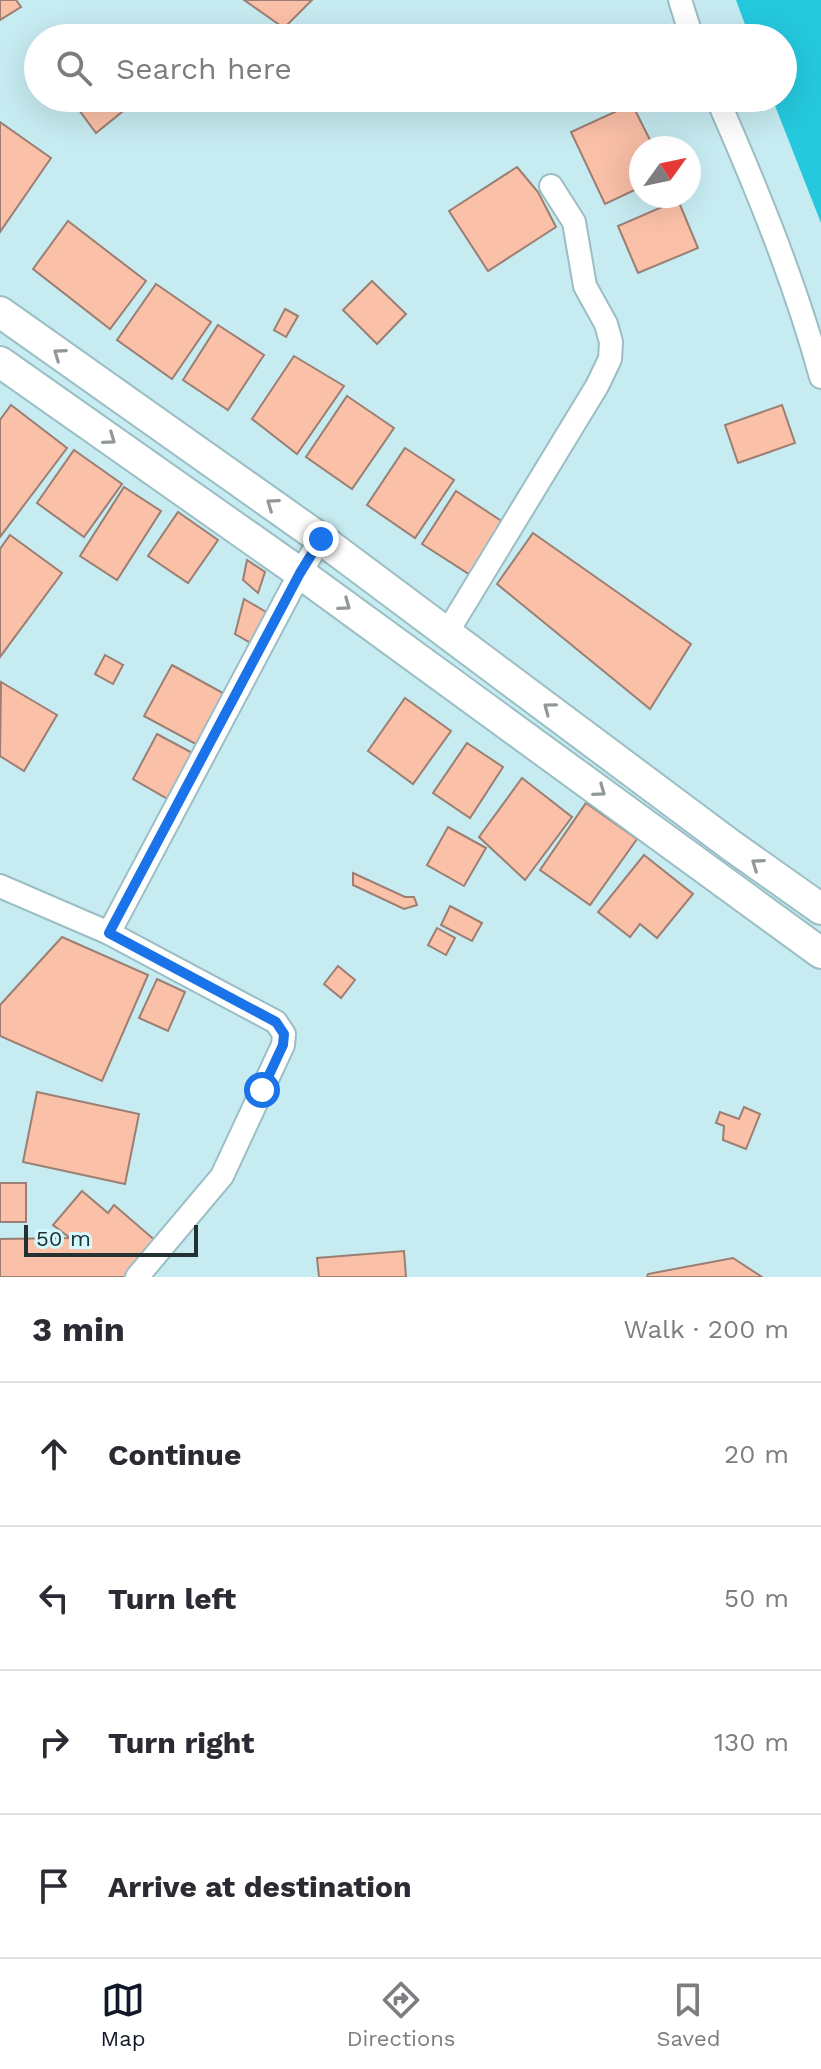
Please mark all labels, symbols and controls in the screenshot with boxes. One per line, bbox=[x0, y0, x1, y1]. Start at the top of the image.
search box bbox=[24, 24, 797, 112]
icon: search bbox=[52, 46, 96, 90]
text: Search here bbox=[116, 51, 292, 86]
north arrow bbox=[629, 136, 701, 208]
one-way arrow bbox=[54, 349, 68, 364]
one-way arrow bbox=[101, 429, 115, 444]
one-way arrow bbox=[266, 499, 280, 514]
route end bbox=[303, 521, 339, 557]
one-way arrow bbox=[336, 596, 350, 610]
one-way arrow bbox=[543, 703, 558, 717]
one-way arrow bbox=[591, 782, 606, 796]
one-way arrow bbox=[752, 859, 766, 874]
route start bbox=[244, 1072, 280, 1108]
scale bar bbox=[24, 1221, 198, 1257]
text: 50 m bbox=[36, 1226, 91, 1251]
text: 3 min bbox=[32, 1309, 125, 1349]
text: Walk · 200 m bbox=[623, 1314, 789, 1344]
icon: ahead bbox=[32, 1432, 76, 1476]
text: Continue bbox=[108, 1437, 241, 1472]
text: 20 m bbox=[724, 1439, 789, 1469]
icon: left bbox=[32, 1576, 76, 1620]
text: Turn left bbox=[108, 1581, 236, 1616]
text: 50 m bbox=[724, 1583, 789, 1613]
icon: right bbox=[32, 1720, 76, 1764]
text: Turn right bbox=[108, 1725, 254, 1760]
text: 130 m bbox=[714, 1727, 789, 1757]
icon: arrive bbox=[32, 1864, 76, 1908]
text: Arrive at destination bbox=[108, 1869, 412, 1904]
tab: Map bbox=[101, 1978, 145, 2051]
tab: Directions bbox=[347, 1978, 455, 2051]
tab: Saved bbox=[657, 1978, 720, 2051]

